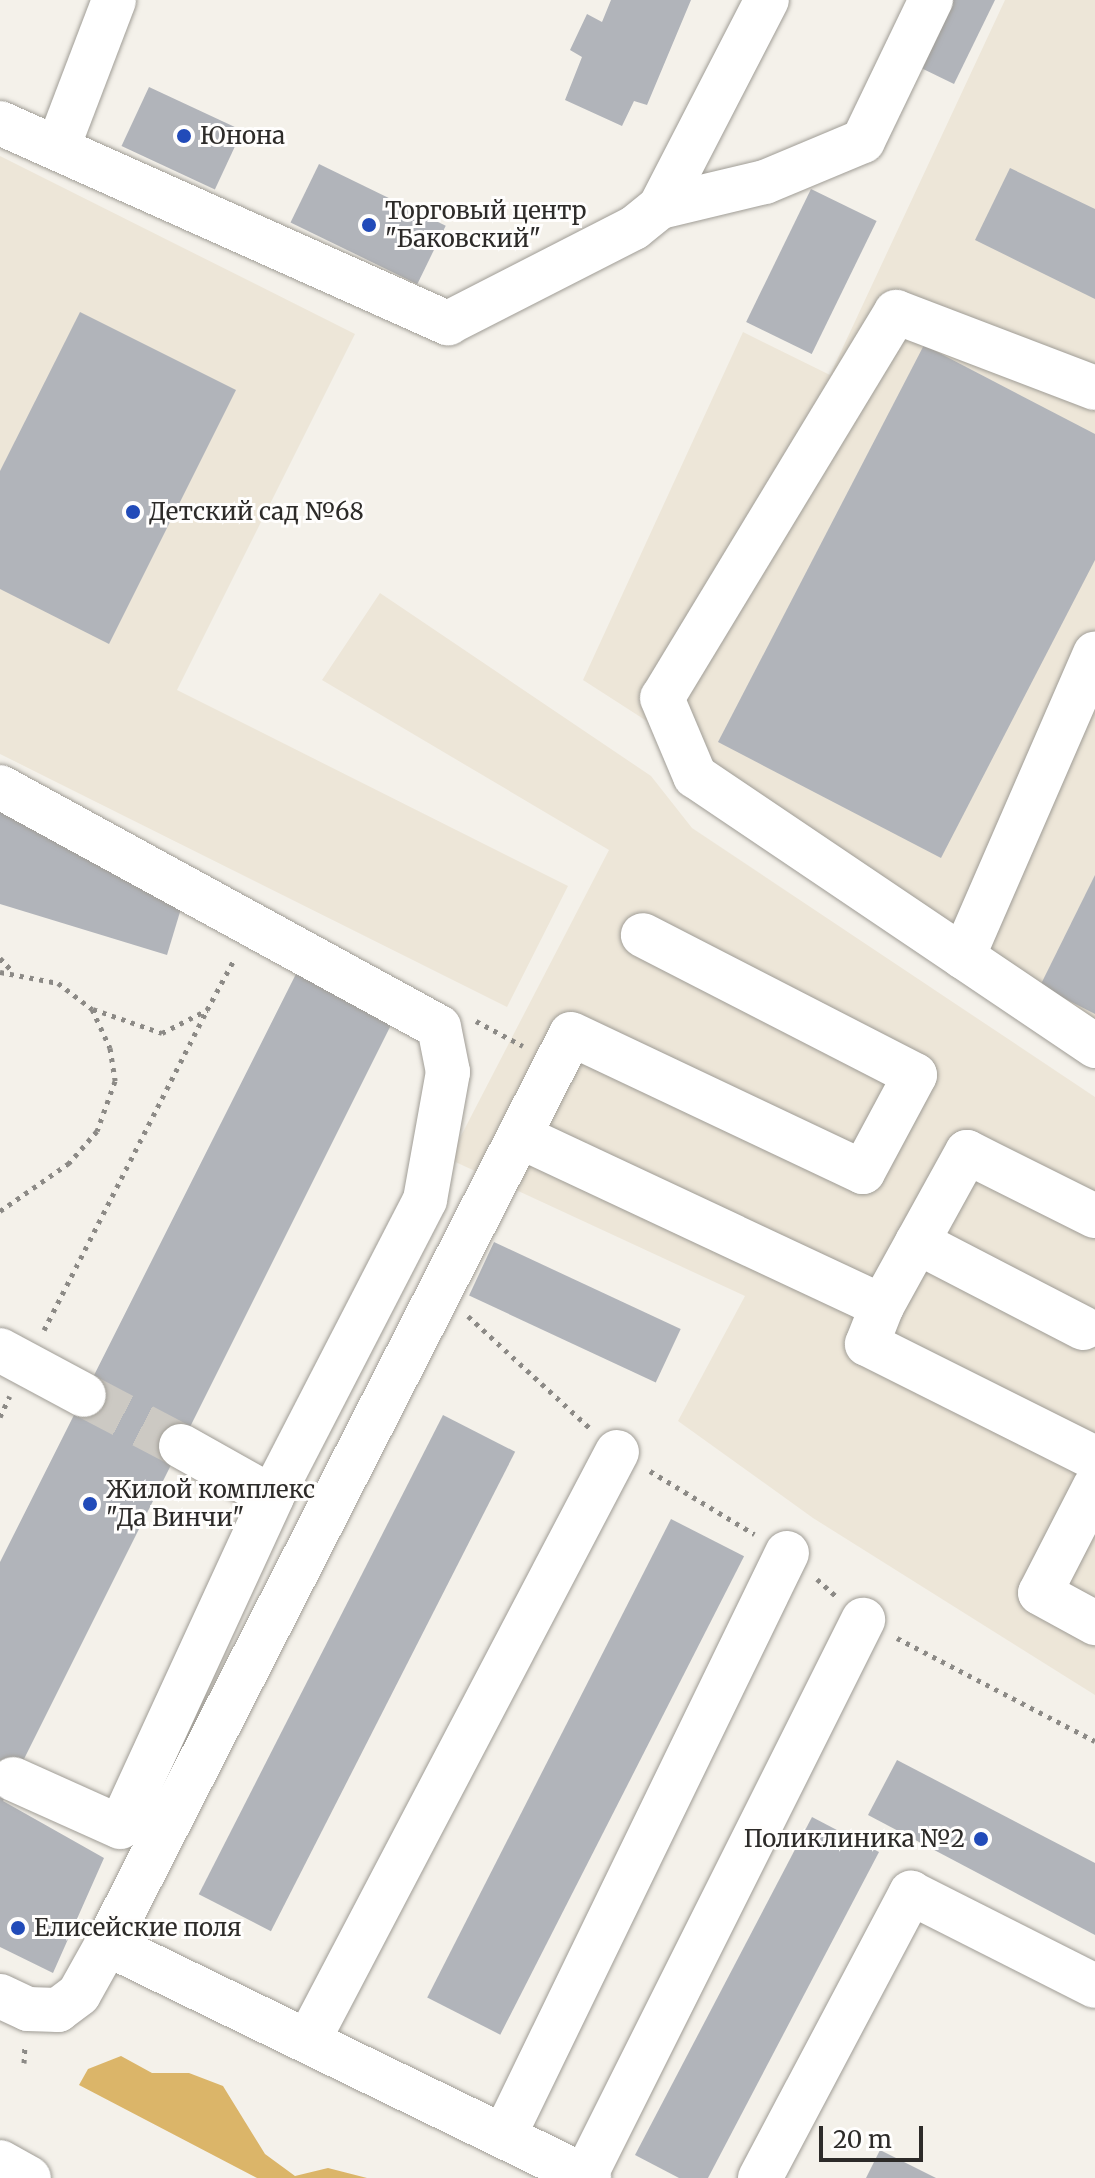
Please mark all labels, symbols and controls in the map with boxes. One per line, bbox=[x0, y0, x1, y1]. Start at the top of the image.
place label: Юнона bbox=[200, 122, 285, 150]
marker: Юнона bbox=[175, 127, 193, 145]
place label: Торговый центр "Баковский" bbox=[385, 197, 587, 253]
marker: Торговый центр "Баковский" bbox=[360, 216, 378, 234]
place label: Детский сад №68 bbox=[149, 498, 364, 526]
marker: Детский сад №68 bbox=[124, 503, 142, 521]
place label: Жилой комплекс "Да Винчи" bbox=[106, 1476, 315, 1532]
marker: Жилой комплекс "Да Винчи" bbox=[81, 1495, 99, 1513]
place label: Поликлиника №2 bbox=[744, 1825, 965, 1853]
marker: Поликлиника №2 bbox=[972, 1830, 990, 1848]
place label: Елисейские поля bbox=[34, 1914, 242, 1942]
marker: Елисейские поля bbox=[9, 1919, 27, 1937]
scale bar bbox=[823, 2110, 927, 2160]
text: 20 m bbox=[833, 2124, 892, 2155]

